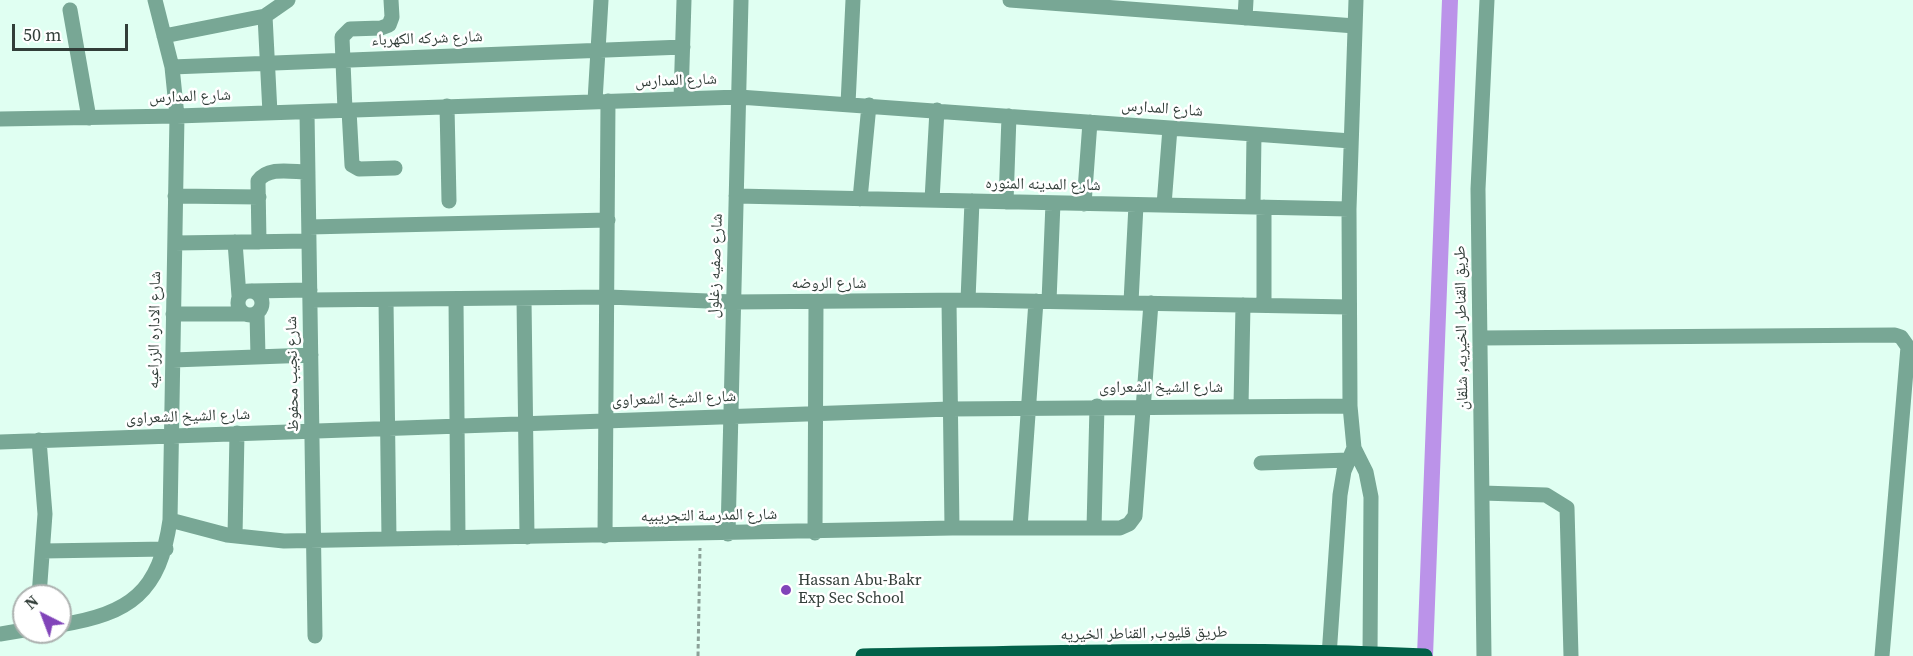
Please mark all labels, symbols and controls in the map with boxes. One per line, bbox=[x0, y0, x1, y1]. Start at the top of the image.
scale bar bbox=[15, 12, 130, 50]
text: 50 m bbox=[23, 22, 61, 47]
street label: شارع شركه الكهرباء bbox=[371, 27, 483, 51]
street label: شارع المدارس bbox=[635, 70, 717, 92]
street label: شارع المدارس bbox=[149, 86, 231, 108]
street label: شارع المدارس bbox=[1121, 97, 1203, 121]
street label: شارع المدينه المنوره bbox=[985, 174, 1101, 196]
street label: شارع صفيه زغلول bbox=[705, 213, 727, 319]
street label: طريق القناطر الخيريه, شلقان bbox=[1451, 245, 1473, 411]
street label: شارع الاداره الزراعيه bbox=[144, 271, 166, 389]
street label: شارع الروضه bbox=[791, 274, 867, 294]
street label: شارع نجيب محفوظ bbox=[282, 316, 304, 432]
street label: شارع الشيخ الشعراوى bbox=[1099, 378, 1223, 398]
street label: شارع الشيخ الشعراوى bbox=[612, 387, 736, 411]
street label: شارع الشيخ الشعراوى bbox=[126, 405, 250, 429]
street label: شارع المدرسة التجريبيه bbox=[641, 505, 777, 527]
place label: Hassan Abu-Bakr Exp Sec School bbox=[798, 571, 922, 609]
marker: Hassan Abu-Bakr Exp Sec School bbox=[779, 583, 793, 597]
north arrow bbox=[12, 584, 72, 644]
text: N bbox=[20, 590, 43, 614]
street label: طريق قليوب, القناطر الخيريه bbox=[1060, 623, 1228, 645]

